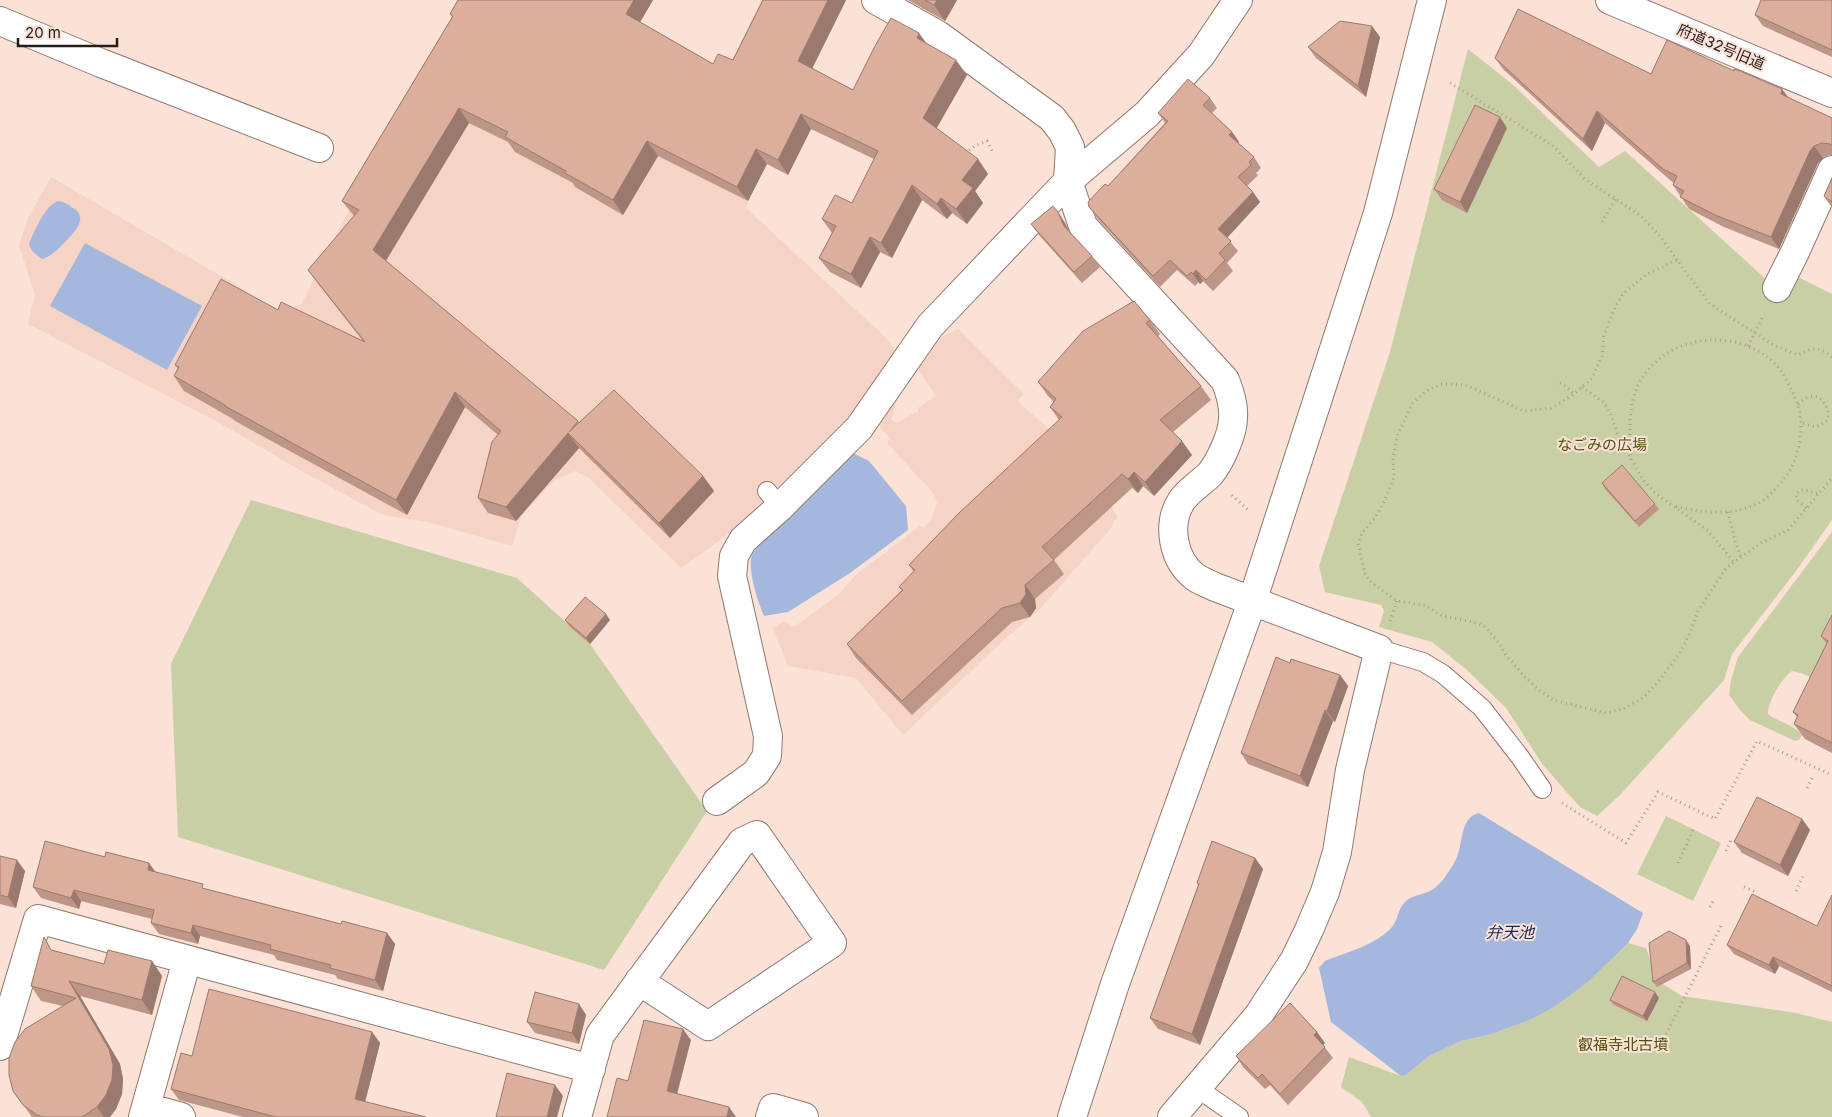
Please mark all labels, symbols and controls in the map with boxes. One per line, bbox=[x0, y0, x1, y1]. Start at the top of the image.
scale bar bbox=[18, 15, 116, 47]
street label: 府道32号旧道 bbox=[1674, 20, 1768, 74]
text: 20 m bbox=[25, 23, 61, 42]
park label: なごみの広場 bbox=[1557, 435, 1647, 454]
water label: 弁天池 bbox=[1486, 922, 1536, 942]
park label: 叡福寺北古墳 bbox=[1578, 1035, 1668, 1054]

